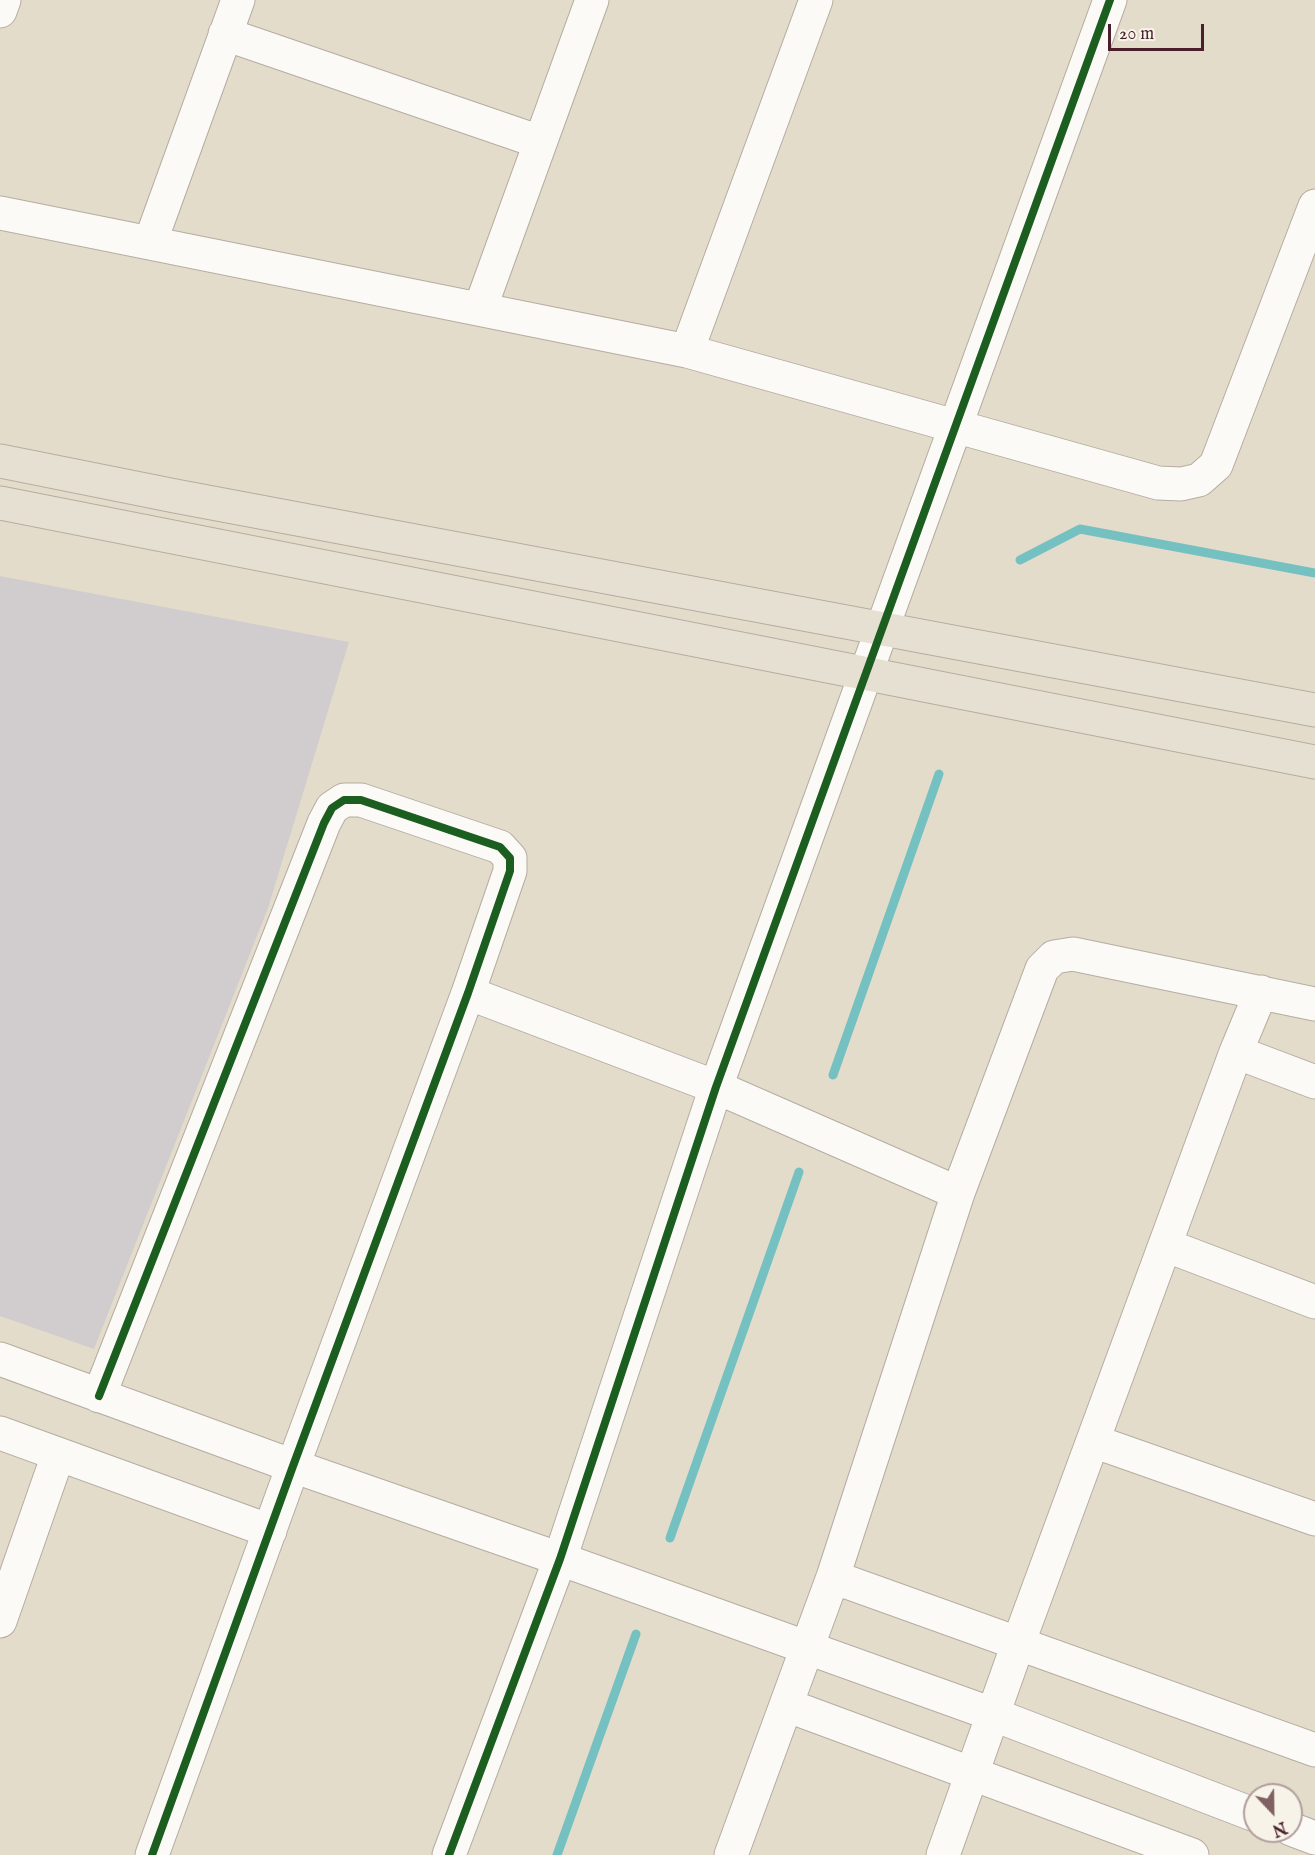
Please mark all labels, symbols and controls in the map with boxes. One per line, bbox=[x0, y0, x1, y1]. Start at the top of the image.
scale bar bbox=[1111, 12, 1207, 50]
text: 20 m bbox=[1119, 23, 1154, 46]
north arrow bbox=[1243, 1783, 1303, 1843]
text: N bbox=[1269, 1816, 1289, 1840]

